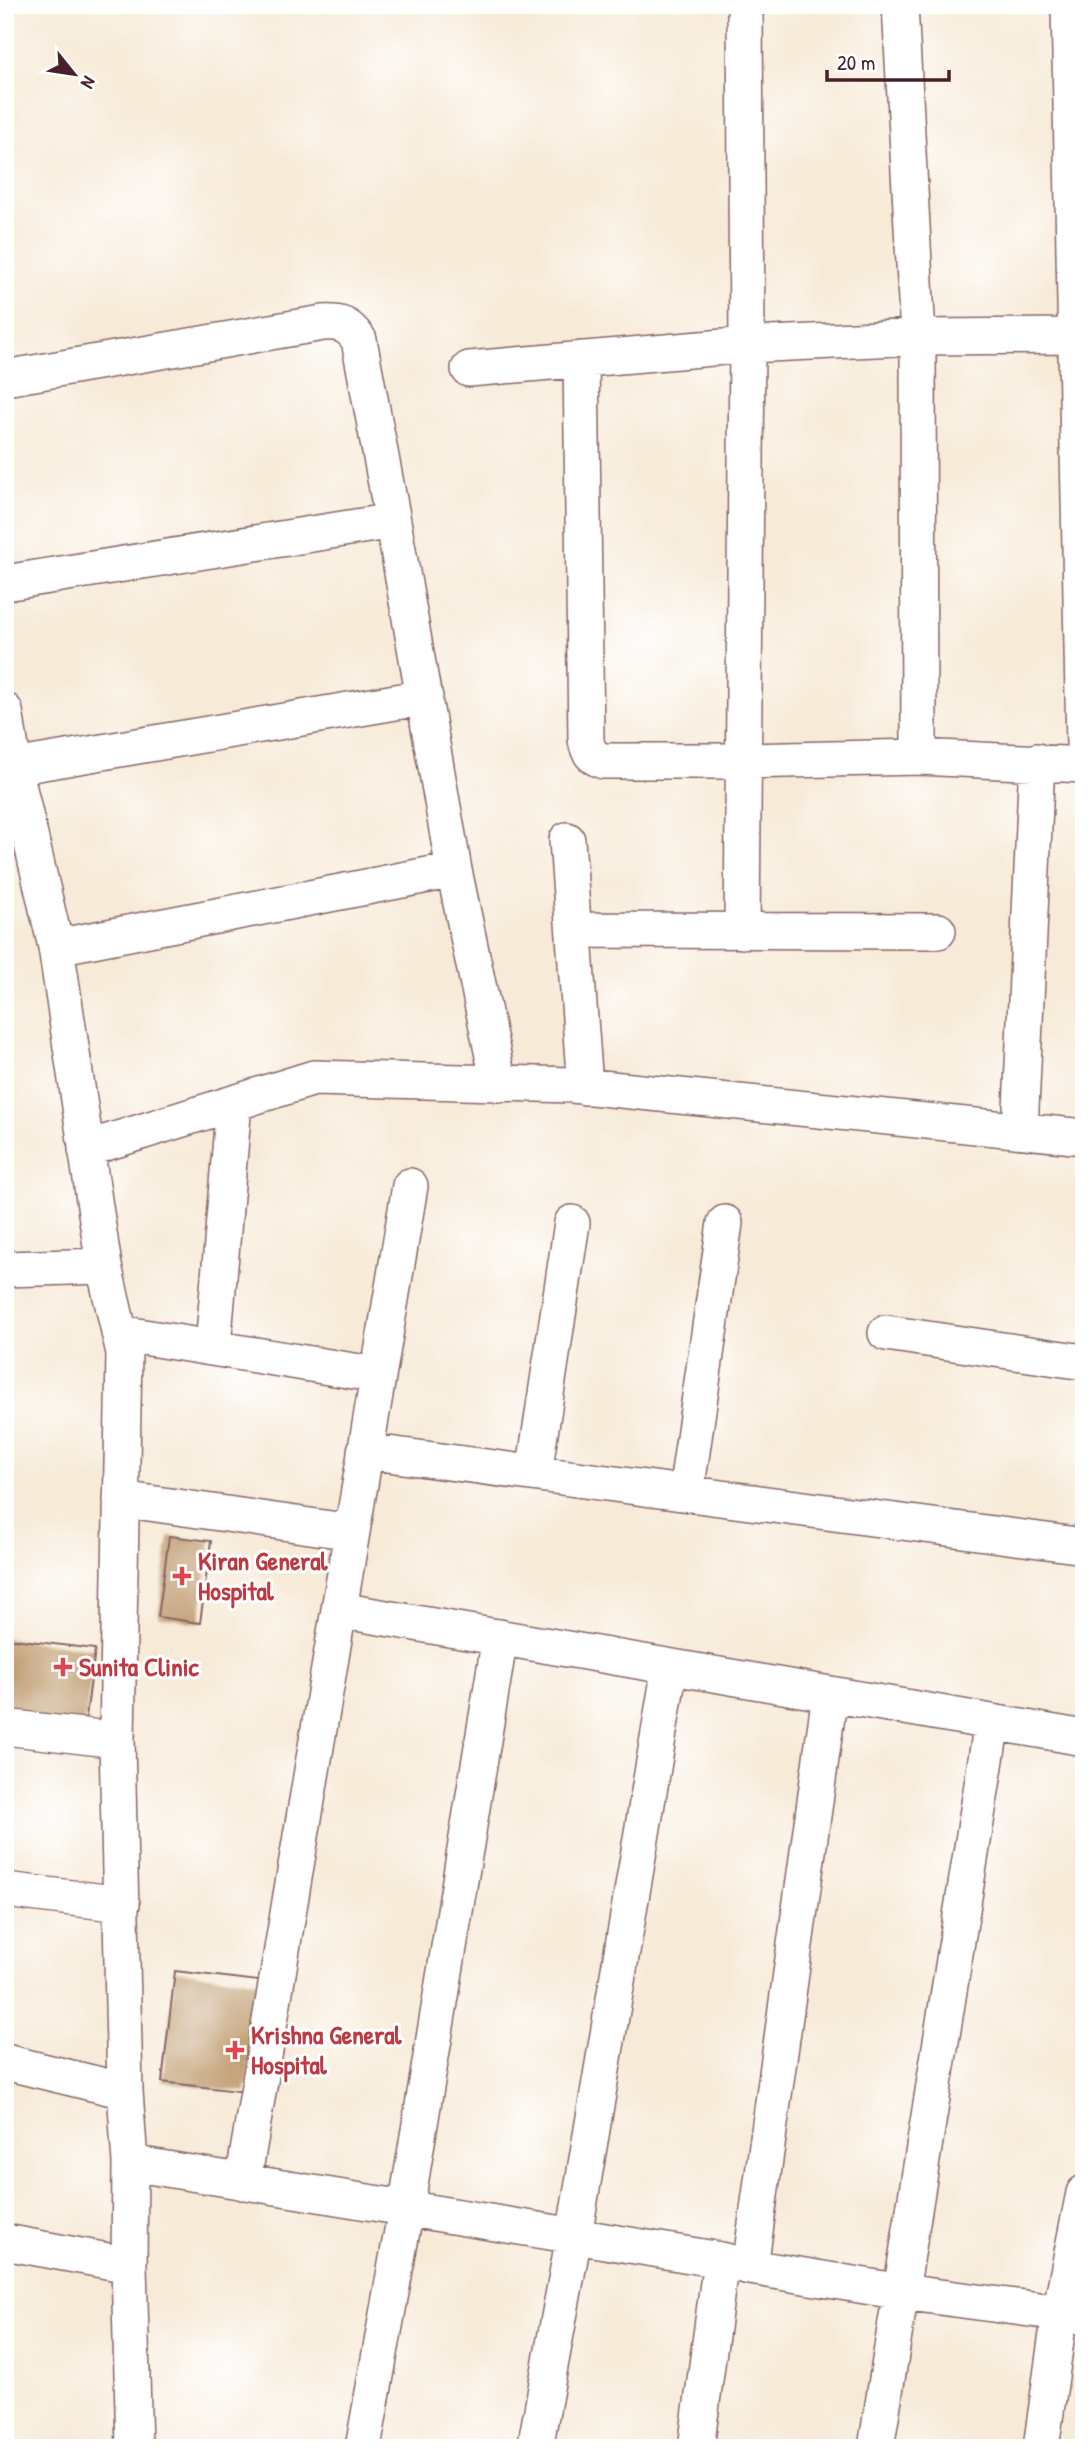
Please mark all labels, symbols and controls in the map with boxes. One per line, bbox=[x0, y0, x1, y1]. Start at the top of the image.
north arrow bbox=[38, 38, 108, 108]
scale bar bbox=[827, 38, 949, 82]
text: 20 m bbox=[837, 48, 875, 77]
text: N bbox=[75, 72, 103, 93]
place label: Kiran General Hospital bbox=[198, 1543, 328, 1609]
marker: Kiran General Hospital bbox=[172, 1566, 192, 1586]
place label: Sunita Clinic bbox=[79, 1649, 200, 1684]
marker: Sunita Clinic bbox=[53, 1657, 73, 1677]
place label: Krishna General Hospital bbox=[251, 2017, 402, 2083]
marker: Krishna General Hospital bbox=[225, 2040, 245, 2060]

